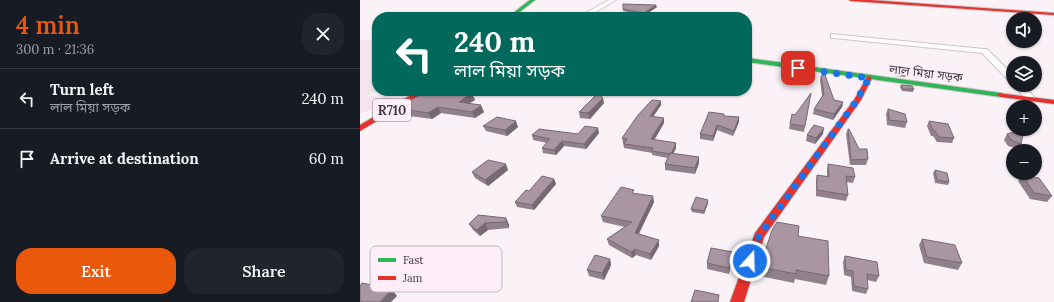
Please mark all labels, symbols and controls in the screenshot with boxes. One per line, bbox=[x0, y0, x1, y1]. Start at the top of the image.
text: 4 min bbox=[16, 10, 80, 41]
map controls bbox=[1006, 12, 1042, 180]
button: sound bbox=[1006, 12, 1042, 48]
button: close bbox=[302, 13, 344, 55]
text: 240 m bbox=[454, 24, 535, 60]
icon: left bbox=[388, 28, 440, 80]
text: 300 m · 21:36 bbox=[16, 41, 94, 58]
pin bbox=[781, 51, 815, 85]
button: layers bbox=[1006, 56, 1042, 92]
icon: arrive bbox=[787, 57, 809, 79]
text: লাল মিয়া সড়ক bbox=[454, 59, 565, 82]
street label: লাল মিয়া সড়ক bbox=[887, 61, 964, 85]
text: Turn left bbox=[50, 80, 114, 99]
icon: left bbox=[16, 88, 38, 110]
text: 240 m bbox=[301, 89, 344, 108]
text: লাল মিয়া সড়ক bbox=[50, 99, 130, 116]
road number: R710 bbox=[373, 99, 411, 121]
button: + bbox=[1006, 100, 1042, 136]
button: − bbox=[1006, 144, 1042, 180]
icon: arrive bbox=[16, 148, 38, 170]
text: Arrive at destination bbox=[50, 149, 199, 168]
text: 60 m bbox=[309, 149, 344, 168]
position arrow bbox=[729, 240, 771, 282]
legend bbox=[370, 246, 502, 292]
button: Exit bbox=[16, 248, 176, 294]
button: Share bbox=[184, 248, 344, 294]
text: Fast bbox=[403, 253, 424, 267]
text: Jam bbox=[402, 271, 423, 285]

